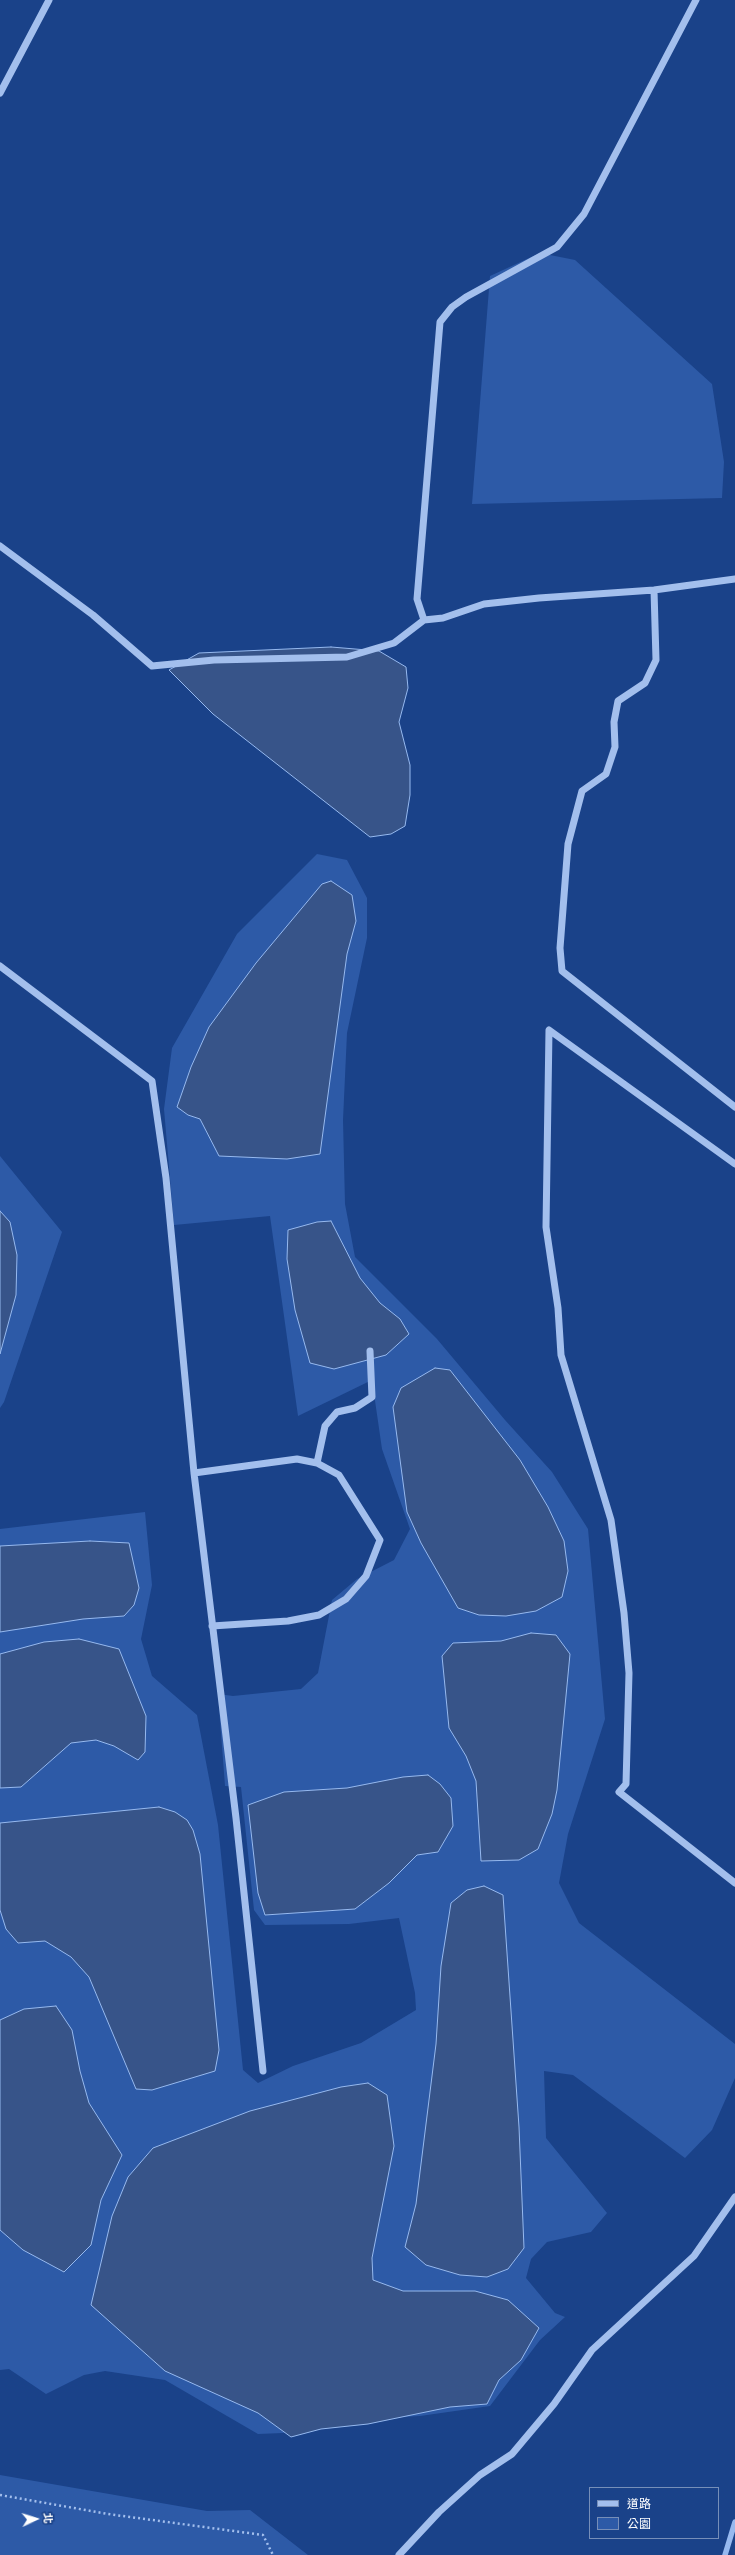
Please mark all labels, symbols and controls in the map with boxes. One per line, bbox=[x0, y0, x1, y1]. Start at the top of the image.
legend bbox=[589, 2487, 719, 2539]
text: 道路 bbox=[627, 2495, 651, 2512]
north arrow bbox=[16, 2499, 56, 2539]
text: 北 bbox=[41, 2512, 56, 2524]
text: 公園 bbox=[627, 2515, 651, 2532]

